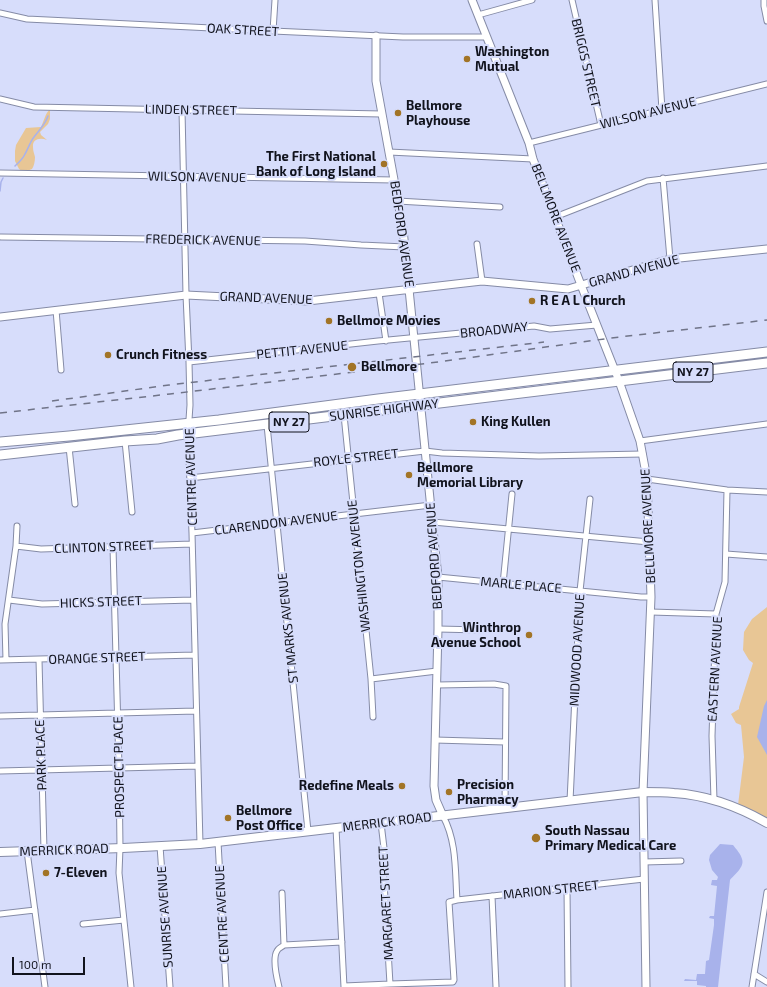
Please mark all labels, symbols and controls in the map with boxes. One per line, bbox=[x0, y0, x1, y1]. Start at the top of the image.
street label: BRIGGS STREET bbox=[568, 17, 604, 109]
street label: OAK STREET bbox=[206, 20, 280, 40]
place label: Washington Mutual bbox=[475, 44, 549, 75]
marker: Washington Mutual bbox=[462, 54, 472, 64]
street label: WILSON AVENUE bbox=[598, 94, 698, 132]
place label: Bellmore Playhouse bbox=[406, 98, 470, 129]
street label: LINDEN STREET bbox=[145, 101, 237, 119]
marker: Bellmore Playhouse bbox=[393, 108, 403, 118]
place label: The First National Bank of Long Island bbox=[256, 149, 376, 180]
marker: The First National Bank of Long Island bbox=[379, 159, 389, 169]
street label: BELLMORE AVENUE bbox=[528, 162, 584, 274]
street label: WILSON AVENUE bbox=[148, 168, 246, 186]
street label: BEDFORD AVENUE bbox=[387, 180, 417, 288]
street label: FREDERICK AVENUE bbox=[145, 231, 261, 249]
street label: GRAND AVENUE bbox=[587, 251, 681, 291]
street label: GRAND AVENUE bbox=[219, 289, 313, 307]
place label: R E A L Church bbox=[540, 293, 626, 309]
marker: R E A L Church bbox=[527, 296, 537, 306]
place label: Bellmore Movies bbox=[337, 313, 441, 329]
marker: Bellmore Movies bbox=[324, 316, 334, 326]
street label: BROADWAY bbox=[459, 319, 529, 341]
street label: PETTIT AVENUE bbox=[256, 337, 348, 363]
place label: Crunch Fitness bbox=[116, 347, 207, 363]
marker: Crunch Fitness bbox=[103, 350, 113, 360]
place label: Bellmore bbox=[361, 359, 417, 375]
marker: Bellmore bbox=[346, 361, 358, 373]
road number: NY 27 bbox=[673, 362, 713, 382]
street label: SUNRISE HIGHWAY bbox=[329, 396, 439, 424]
road number: NY 27 bbox=[269, 412, 309, 432]
place label: King Kullen bbox=[481, 414, 551, 430]
marker: King Kullen bbox=[468, 417, 478, 427]
street label: CENTRE AVENUE bbox=[182, 428, 200, 526]
street label: ROYLE STREET bbox=[313, 446, 399, 470]
place label: Bellmore Memorial Library bbox=[417, 460, 523, 491]
street label: BELLMORE AVENUE bbox=[637, 468, 659, 584]
marker: Bellmore Memorial Library bbox=[404, 470, 414, 480]
street label: WASHINGTON AVENUE bbox=[344, 499, 374, 633]
street label: BEDFORD AVENUE bbox=[422, 502, 446, 610]
street label: CLARENDON AVENUE bbox=[214, 508, 338, 538]
street label: CLINTON STREET bbox=[54, 537, 154, 557]
street label: ST MARKS AVENUE bbox=[274, 572, 302, 684]
street label: MARLE PLACE bbox=[480, 574, 562, 596]
street label: HICKS STREET bbox=[60, 593, 142, 611]
street label: MIDWOOD AVENUE bbox=[566, 593, 588, 707]
street label: EASTERN AVENUE bbox=[704, 616, 726, 722]
place label: Winthrop Avenue School bbox=[431, 620, 521, 651]
marker: Winthrop Avenue School bbox=[524, 630, 534, 640]
street label: ORANGE STREET bbox=[48, 649, 146, 667]
street label: PROSPECT PLACE bbox=[110, 716, 128, 818]
street label: PARK PLACE bbox=[32, 719, 50, 791]
place label: Precision Pharmacy bbox=[457, 777, 519, 808]
place label: Redefine Meals bbox=[299, 778, 394, 794]
marker: Redefine Meals bbox=[397, 781, 407, 791]
marker: Precision Pharmacy bbox=[444, 787, 454, 797]
place label: Bellmore Post Office bbox=[236, 803, 303, 834]
street label: MERRICK ROAD bbox=[342, 809, 432, 835]
marker: Bellmore Post Office bbox=[223, 813, 233, 823]
place label: South Nassau Primary Medical Care bbox=[545, 823, 676, 854]
marker: South Nassau Primary Medical Care bbox=[530, 832, 542, 844]
street label: MERRICK ROAD bbox=[19, 841, 109, 859]
street label: MARGARET STREET bbox=[375, 845, 397, 961]
place label: 7-Eleven bbox=[54, 865, 107, 881]
street label: CENTRE AVENUE bbox=[212, 865, 232, 963]
street label: SUNRISE AVENUE bbox=[154, 866, 176, 968]
marker: 7-Eleven bbox=[41, 868, 51, 878]
street label: MARION STREET bbox=[502, 877, 600, 903]
scale bar bbox=[14, 949, 87, 975]
text: 100 m bbox=[19, 957, 51, 971]

